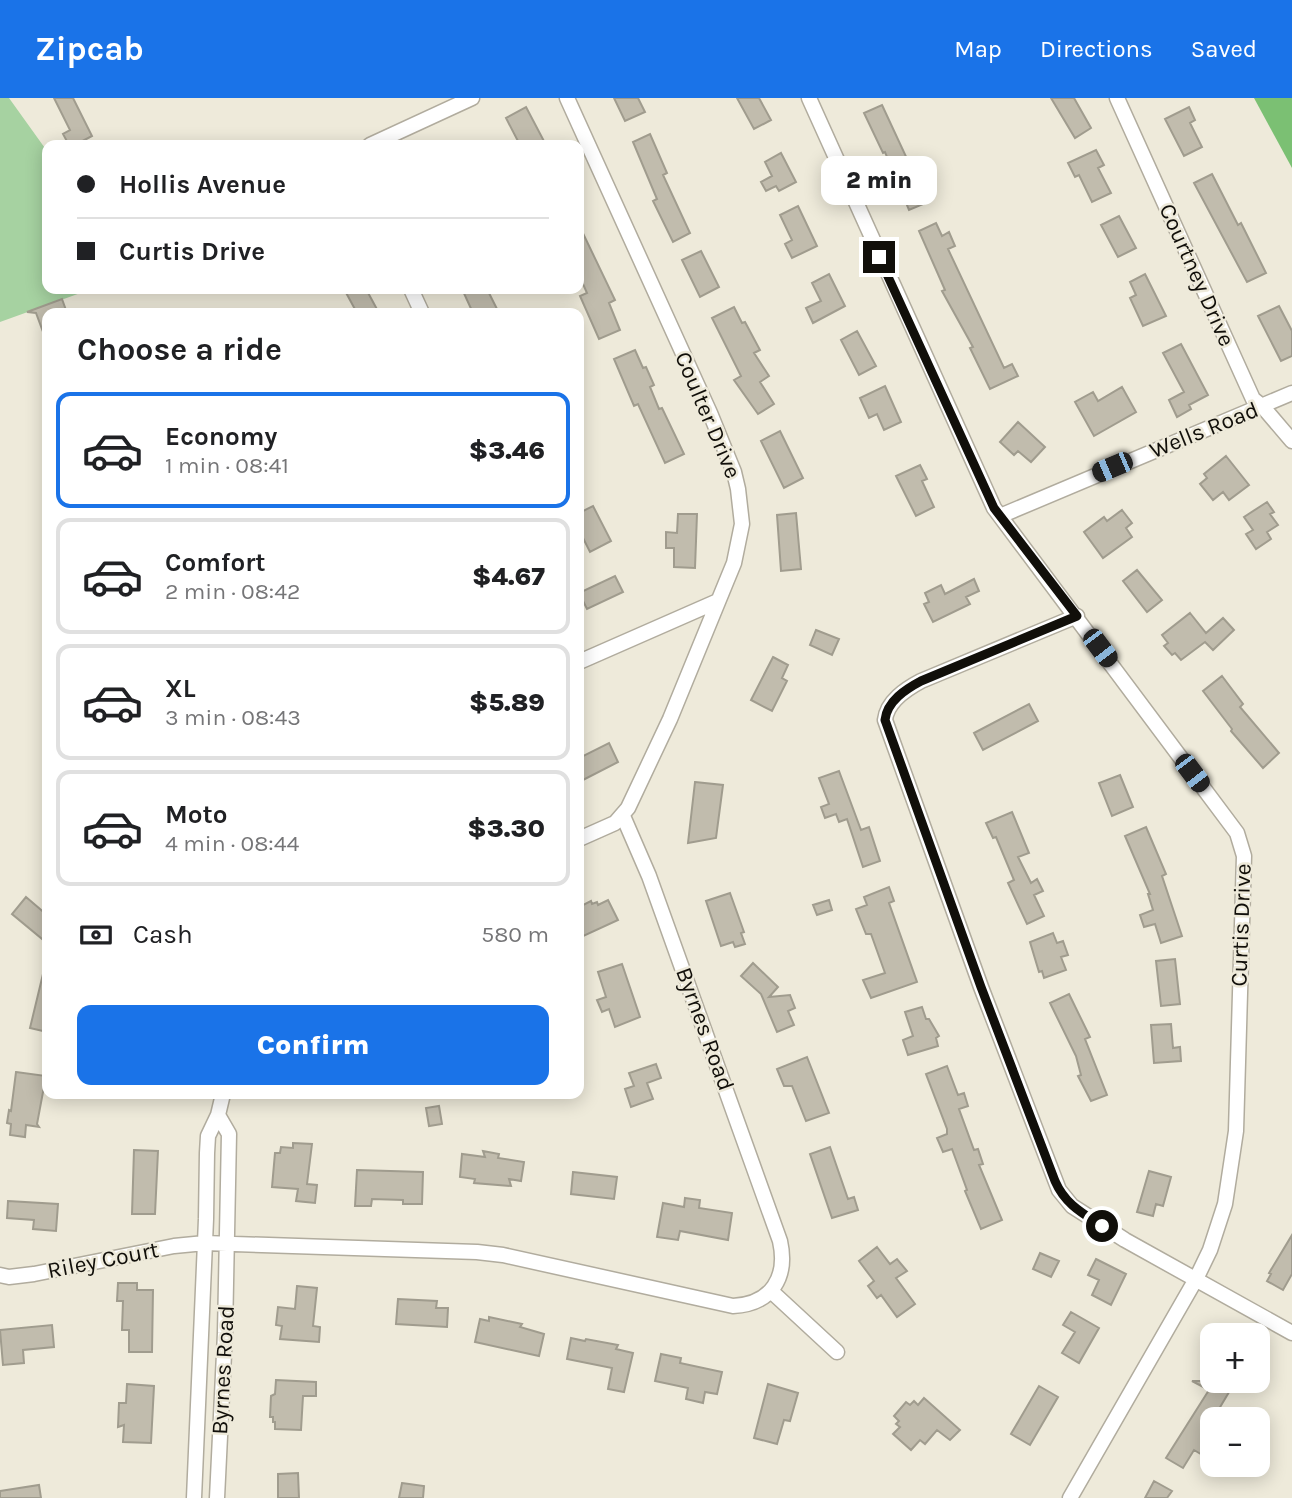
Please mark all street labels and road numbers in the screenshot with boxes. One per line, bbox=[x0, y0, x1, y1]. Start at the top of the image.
street label: Courtney Drive bbox=[1154, 200, 1240, 350]
street label: Coulter Drive bbox=[669, 348, 747, 482]
street label: Wells Road bbox=[1146, 396, 1262, 464]
street label: Curtis Drive bbox=[1225, 863, 1257, 987]
street label: Byrnes Road bbox=[670, 964, 740, 1094]
street label: Riley Court bbox=[45, 1236, 161, 1284]
street label: Byrnes Road bbox=[206, 1305, 240, 1435]

